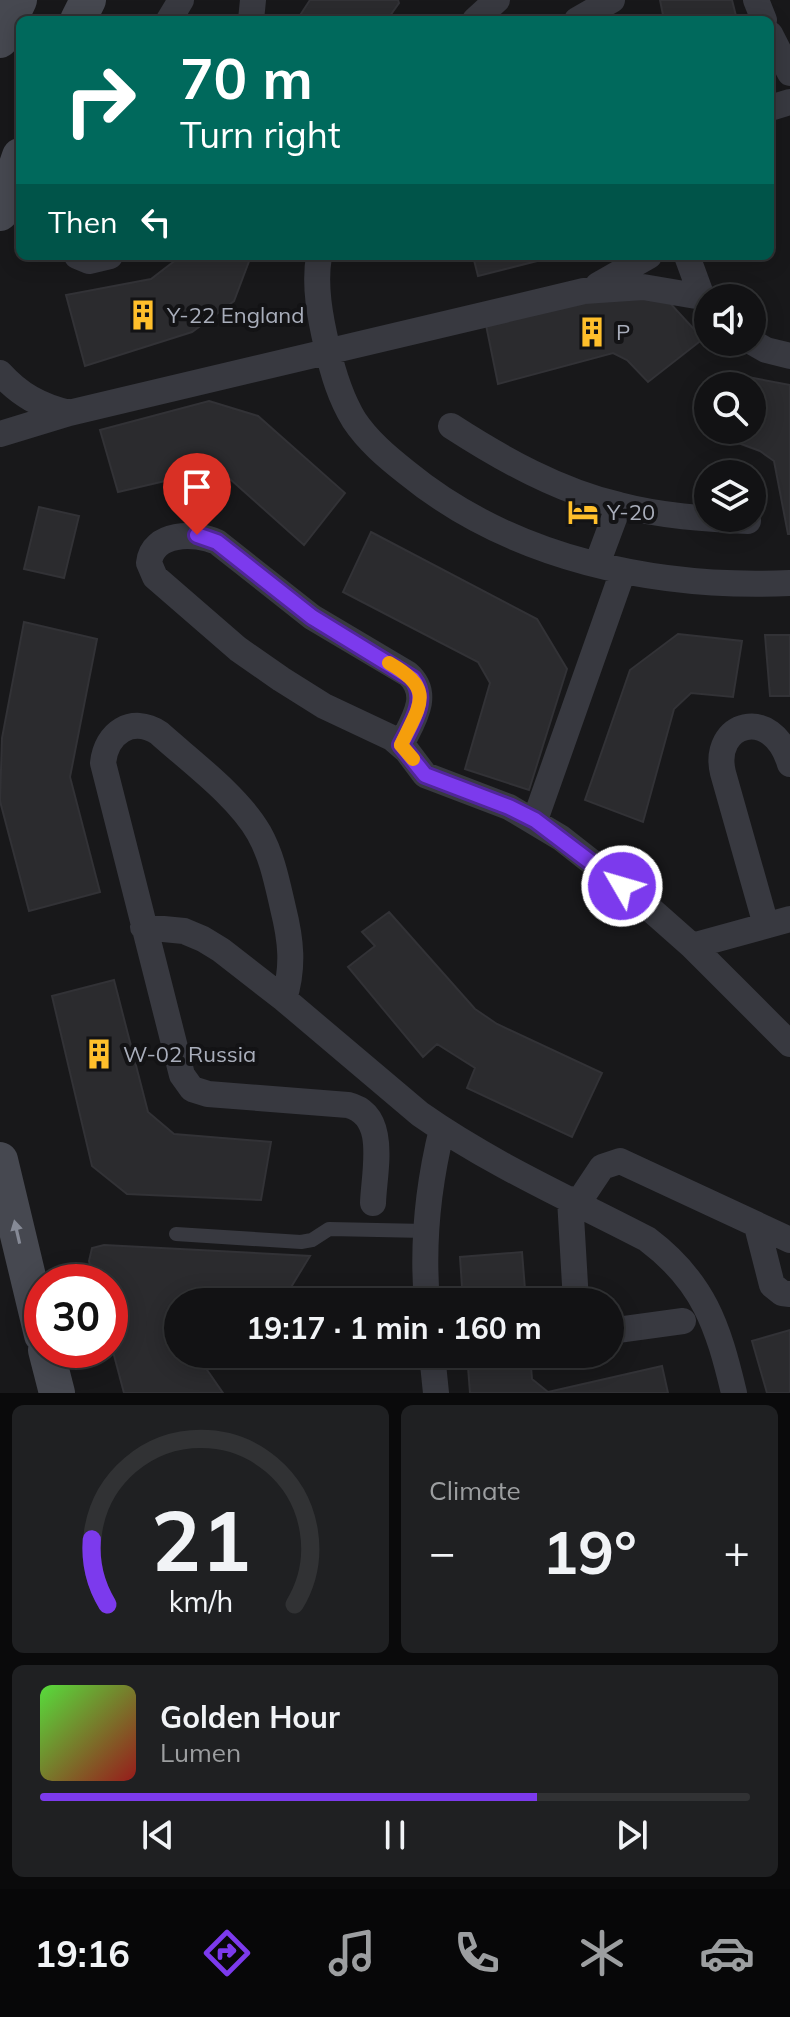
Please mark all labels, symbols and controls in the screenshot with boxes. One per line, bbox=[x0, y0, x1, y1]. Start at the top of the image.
text: 70 m bbox=[180, 43, 313, 113]
icon: right bbox=[48, 48, 152, 152]
text: Turn right bbox=[180, 112, 341, 157]
icon: left bbox=[134, 200, 178, 244]
text: Then bbox=[48, 203, 118, 241]
map controls bbox=[694, 284, 766, 532]
button: sound bbox=[694, 284, 766, 356]
building icon: Y-22 England bbox=[126, 298, 160, 332]
place label: Y-22 England bbox=[166, 301, 304, 329]
building icon: P bbox=[575, 315, 609, 349]
place label: P bbox=[616, 318, 630, 346]
button: search bbox=[694, 372, 766, 444]
pin bbox=[163, 453, 231, 535]
button: layers bbox=[694, 460, 766, 532]
icon: arrive bbox=[175, 465, 219, 509]
hotel icon: Y-20 bbox=[566, 495, 600, 529]
place label: Y-20 bbox=[606, 498, 655, 526]
position arrow bbox=[580, 844, 664, 928]
building icon: W-02 Russia bbox=[82, 1037, 116, 1071]
place label: W-02 Russia bbox=[123, 1040, 256, 1068]
one-way arrow bbox=[11, 1220, 23, 1245]
speed limit sign: 30 bbox=[24, 1264, 128, 1368]
text: 19:17 · 1 min · 160 m bbox=[246, 1309, 542, 1347]
text: Climate bbox=[429, 1474, 521, 1507]
text: 21 bbox=[151, 1487, 250, 1592]
text: 19° bbox=[542, 1514, 637, 1589]
text: − bbox=[429, 1524, 455, 1579]
text: + bbox=[724, 1524, 750, 1579]
text: km/h bbox=[168, 1583, 233, 1619]
text: Golden Hour bbox=[160, 1698, 340, 1736]
text: Lumen bbox=[160, 1736, 241, 1769]
icon: previous bbox=[136, 1813, 180, 1857]
icon: pause bbox=[373, 1813, 417, 1857]
icon: next bbox=[610, 1813, 654, 1857]
icon: directions bbox=[199, 1925, 255, 1981]
icon: music bbox=[324, 1925, 380, 1981]
icon: phone bbox=[449, 1925, 505, 1981]
icon: climate bbox=[574, 1925, 630, 1981]
icon: car bbox=[699, 1925, 755, 1981]
text: 19:16 bbox=[35, 1931, 130, 1976]

